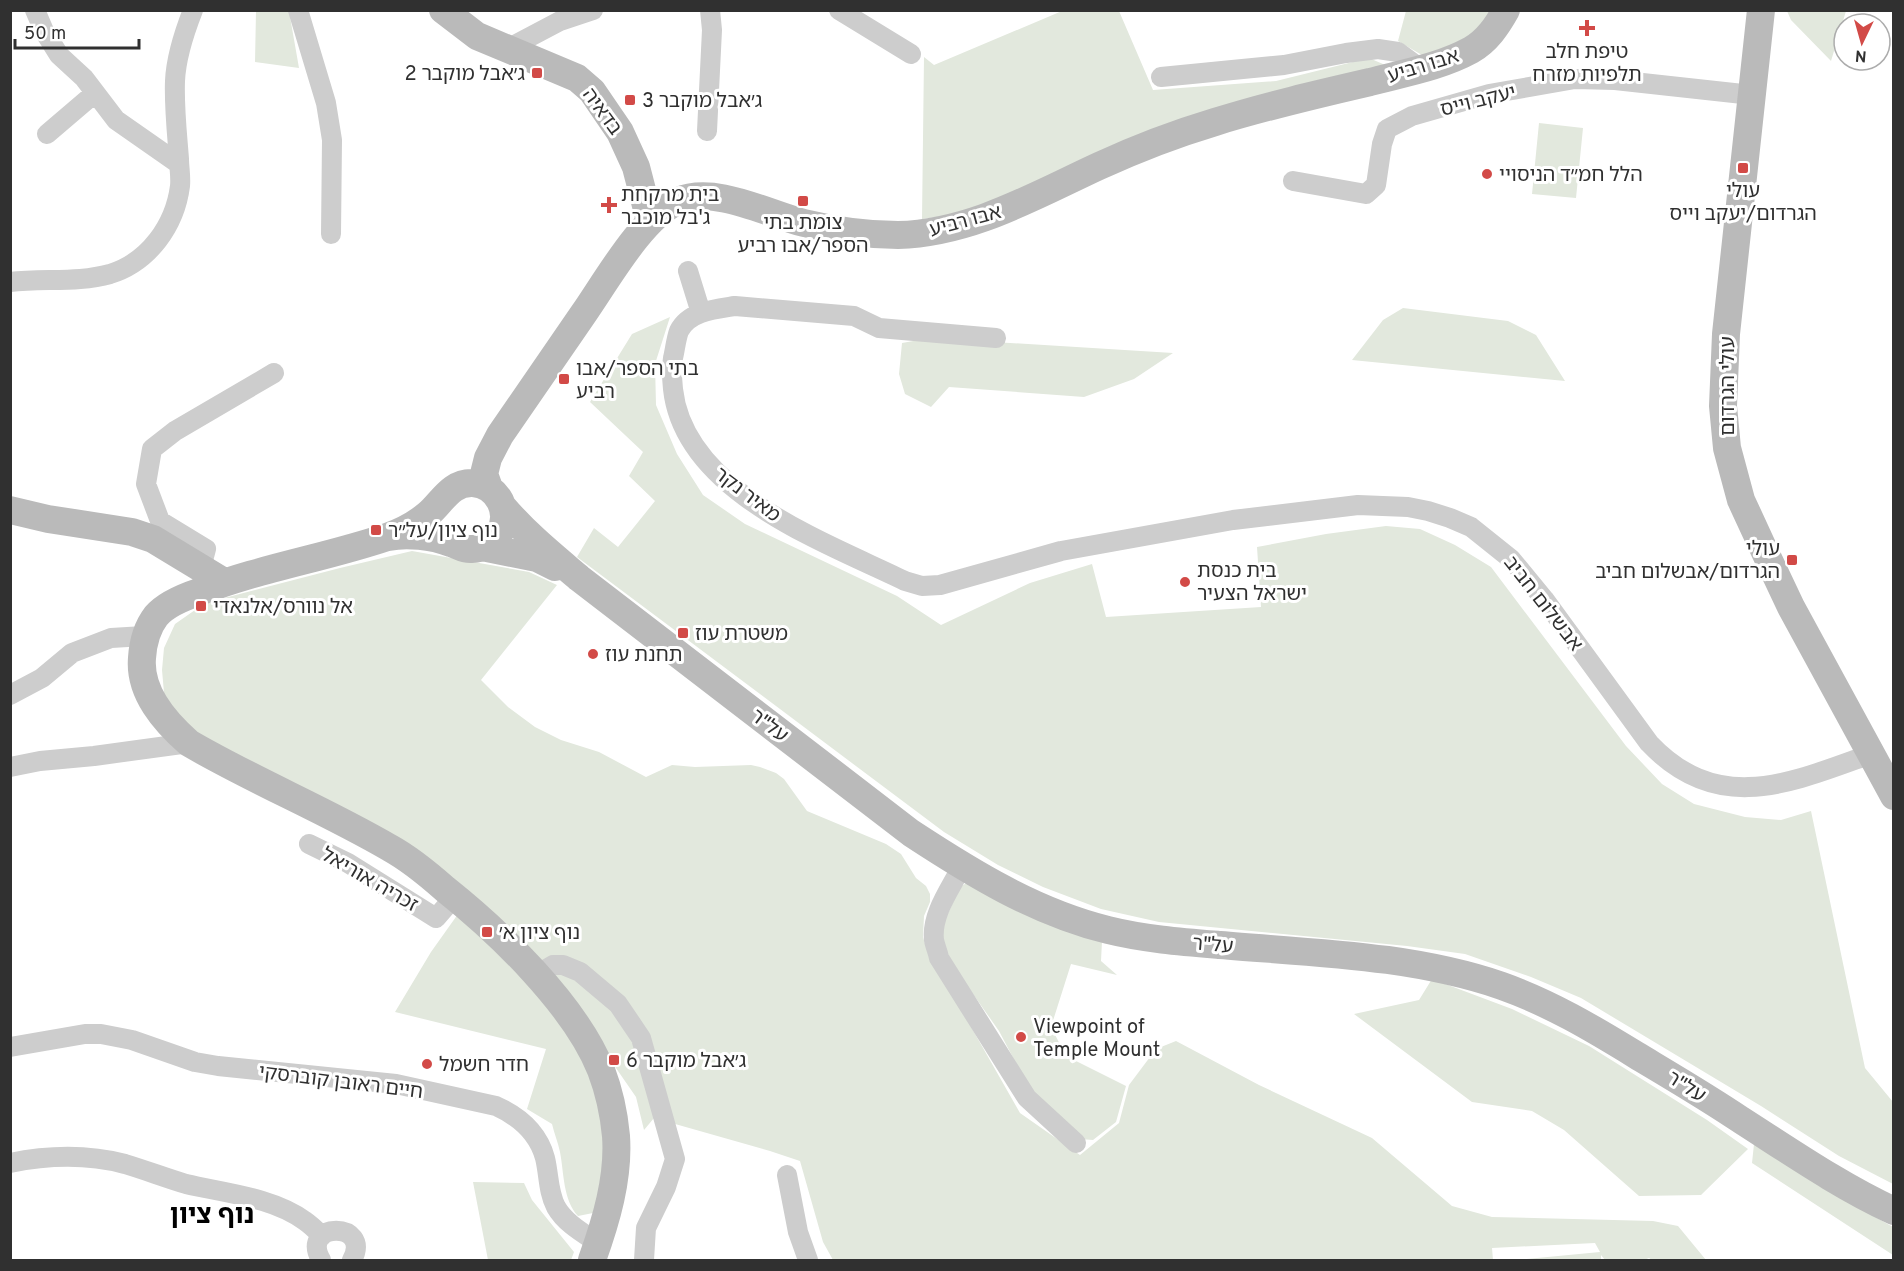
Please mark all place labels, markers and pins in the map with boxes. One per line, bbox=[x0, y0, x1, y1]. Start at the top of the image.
marker: טיפת חלב תלפיות מזרח bbox=[1578, 19, 1596, 37]
place label: טיפת חלב תלפיות מזרח bbox=[1532, 40, 1642, 89]
place label: ג׳אבל מוקבר 2 bbox=[404, 62, 526, 88]
marker: ג׳אבל מוקבר 2 bbox=[530, 66, 544, 80]
place label: ג׳אבל מוקבר 3 bbox=[642, 89, 763, 115]
marker: ג׳אבל מוקבר 3 bbox=[623, 93, 637, 107]
marker: עולי הגרדום/יעקב וייס bbox=[1736, 161, 1750, 175]
place label: הלל חמ״ד הניסויי bbox=[1499, 163, 1643, 189]
marker: הלל חמ״ד הניסויי bbox=[1480, 167, 1494, 181]
place label: עולי הגרדום/יעקב וייס bbox=[1669, 179, 1817, 228]
place label: בית מרקחת ג'בל מוכבר bbox=[621, 183, 719, 232]
marker: צומת בתי הספר/אבו רביע bbox=[796, 194, 810, 208]
marker: בית מרקחת ג'בל מוכבר bbox=[602, 198, 616, 212]
place label: צומת בתי הספר/אבו רביע bbox=[737, 211, 869, 260]
place label: בתי הספר/אבו רביע bbox=[576, 357, 699, 406]
marker: בתי הספר/אבו רביע bbox=[557, 372, 571, 386]
place label: נוף ציון/על״ר bbox=[388, 519, 498, 545]
marker: נוף ציון/על״ר bbox=[369, 523, 383, 537]
place label: עולי הגרדום/אבשלום חביב bbox=[1595, 537, 1780, 586]
marker: עולי הגרדום/אבשלום חביב bbox=[1785, 553, 1799, 567]
place label: בית כנסת ישראל הצעיר bbox=[1197, 559, 1307, 608]
marker: בית כנסת ישראל הצעיר bbox=[1178, 575, 1192, 589]
place label: אל נוורס/אלנאדי bbox=[213, 595, 353, 621]
marker: אל נוורס/אלנאדי bbox=[194, 599, 208, 613]
place label: משטרת עוז bbox=[695, 622, 788, 648]
marker: משטרת עוז bbox=[676, 626, 690, 640]
place label: תחנת עוז bbox=[605, 643, 682, 669]
marker: תחנת עוז bbox=[586, 647, 600, 661]
place label: נוף ציון א׳ bbox=[499, 921, 580, 947]
marker: נוף ציון א׳ bbox=[480, 925, 494, 939]
place label: Viewpoint of Temple Mount bbox=[1033, 1015, 1160, 1064]
marker: Viewpoint of Temple Mount bbox=[1014, 1030, 1028, 1044]
place label: ג׳אבל מוקבר 6 bbox=[626, 1049, 747, 1075]
place label: חדר חשמל bbox=[439, 1053, 529, 1079]
marker: ג׳אבל מוקבר 6 bbox=[607, 1053, 621, 1067]
marker: חדר חשמל bbox=[420, 1057, 434, 1071]

